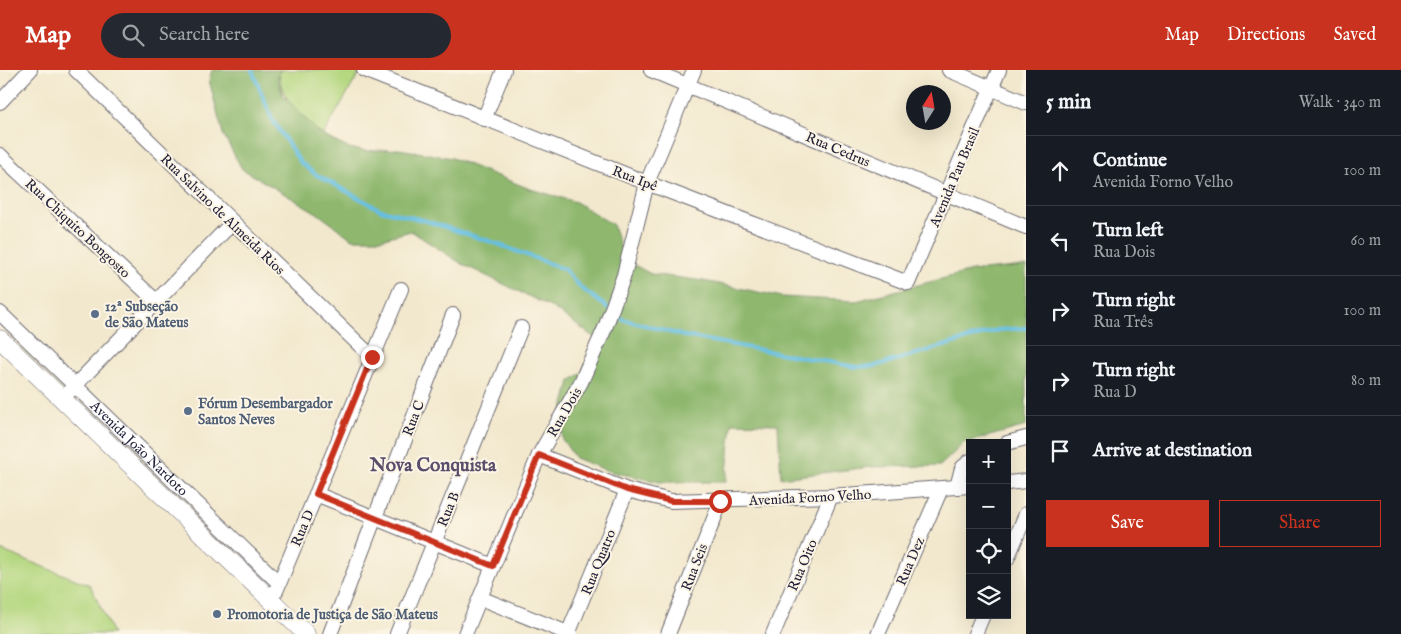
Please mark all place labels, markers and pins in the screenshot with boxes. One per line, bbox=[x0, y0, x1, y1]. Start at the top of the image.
place label: 12ª Subseção de São Mateus bbox=[105, 298, 188, 332]
marker: 12ª Subseção de São Mateus bbox=[89, 308, 101, 320]
place label: Fórum Desembargador Santos Neves bbox=[198, 395, 334, 429]
marker: Fórum Desembargador Santos Neves bbox=[182, 405, 194, 417]
place label: Promotoria de Justiça de São Mateus bbox=[227, 606, 438, 624]
marker: Promotoria de Justiça de São Mateus bbox=[211, 608, 223, 620]

